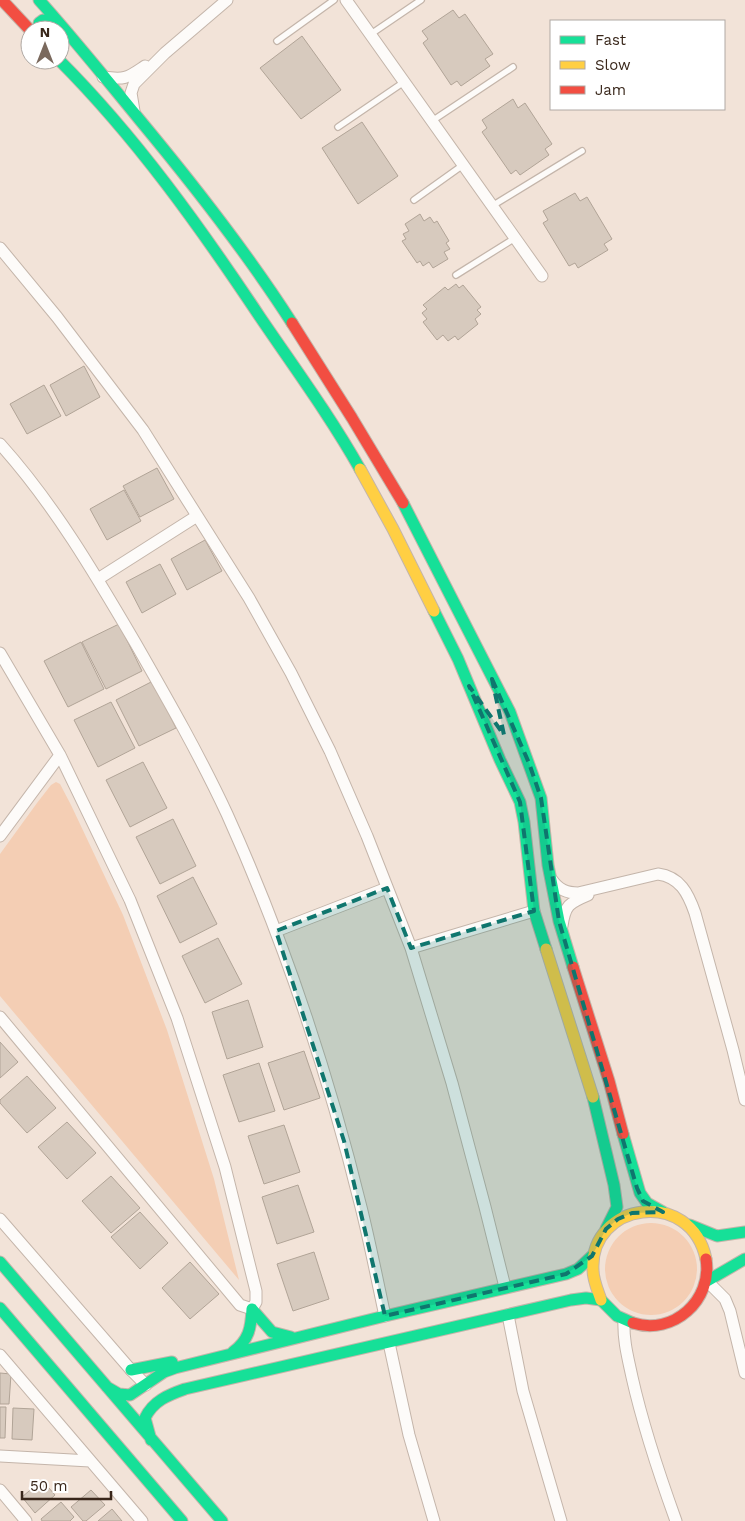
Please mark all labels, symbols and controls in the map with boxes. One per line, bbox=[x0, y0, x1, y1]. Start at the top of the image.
north arrow bbox=[20, 20, 70, 70]
legend bbox=[550, 20, 725, 110]
text: N bbox=[40, 24, 50, 40]
text: Fast bbox=[595, 31, 627, 49]
text: Slow bbox=[595, 56, 631, 74]
text: Jam bbox=[595, 81, 626, 99]
scale bar bbox=[22, 1468, 111, 1500]
text: 50 m bbox=[30, 1477, 67, 1495]

